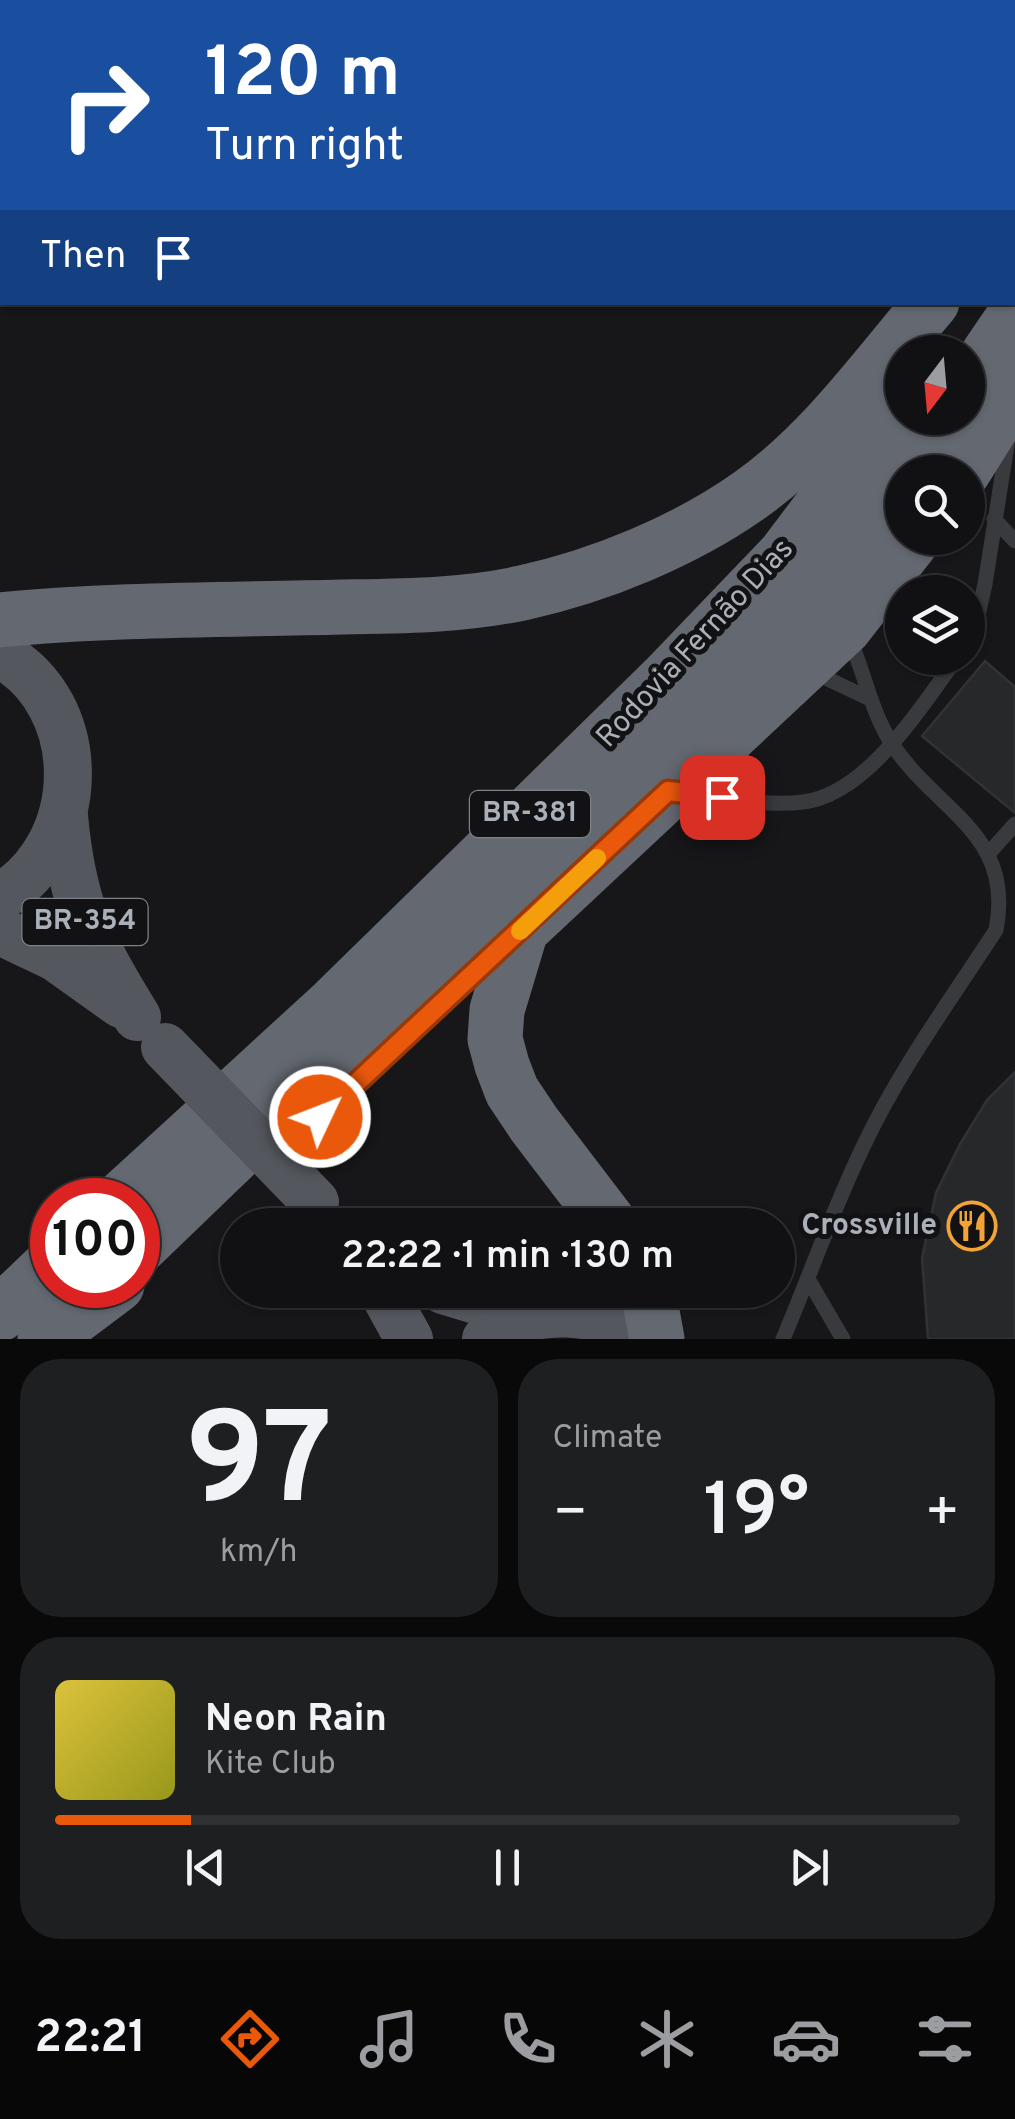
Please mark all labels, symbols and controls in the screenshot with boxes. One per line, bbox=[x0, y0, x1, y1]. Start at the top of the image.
text: 120 m bbox=[205, 32, 401, 121]
icon: right bbox=[40, 40, 170, 170]
text: Turn right bbox=[205, 119, 404, 176]
icon: arrive bbox=[146, 230, 201, 285]
text: Then bbox=[40, 233, 126, 282]
north arrow bbox=[885, 335, 985, 435]
map controls bbox=[885, 335, 985, 675]
button: search bbox=[885, 455, 985, 555]
street label: Rodovia Fernão Dias bbox=[590, 532, 802, 756]
button: layers bbox=[885, 575, 985, 675]
pin bbox=[680, 755, 765, 840]
icon: arrive bbox=[695, 770, 750, 825]
road number: BR-381 bbox=[470, 791, 590, 837]
road number: BR-354 bbox=[22, 899, 148, 945]
position arrow bbox=[268, 1065, 372, 1169]
speed limit sign: 100 bbox=[30, 1178, 160, 1308]
restaurant icon: Crossville bbox=[946, 1200, 998, 1252]
place label: Crossville bbox=[801, 1208, 937, 1245]
text: 22:22 · 1 min · 130 m bbox=[341, 1233, 674, 1282]
text: 97 bbox=[185, 1385, 332, 1550]
text: Climate bbox=[553, 1419, 662, 1459]
text: 19° bbox=[703, 1467, 809, 1562]
text: − bbox=[553, 1480, 588, 1550]
text: + bbox=[925, 1480, 960, 1550]
text: km/h bbox=[220, 1533, 298, 1573]
text: Neon Rain bbox=[205, 1696, 387, 1745]
text: Kite Club bbox=[205, 1745, 336, 1785]
icon: previous bbox=[178, 1840, 233, 1895]
icon: pause bbox=[480, 1840, 535, 1895]
icon: next bbox=[782, 1840, 837, 1895]
icon: directions bbox=[215, 2004, 285, 2074]
icon: music bbox=[354, 2004, 424, 2074]
icon: phone bbox=[493, 2004, 563, 2074]
icon: climate bbox=[632, 2004, 702, 2074]
icon: car bbox=[771, 2004, 841, 2074]
icon: filters bbox=[910, 2004, 980, 2074]
text: 22:21 bbox=[35, 2011, 146, 2068]

